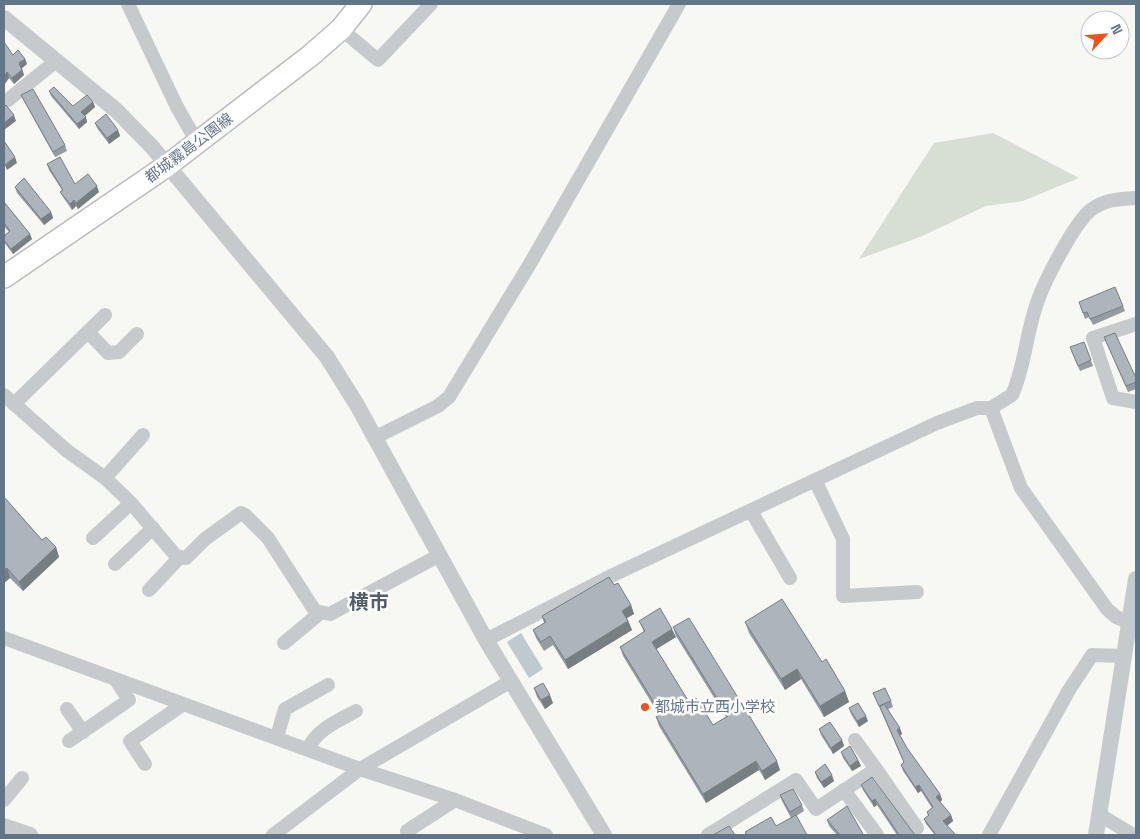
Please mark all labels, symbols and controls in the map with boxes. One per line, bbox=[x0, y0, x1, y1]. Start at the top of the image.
north arrow bbox=[1080, 10, 1130, 60]
text: N bbox=[1107, 21, 1127, 37]
street label: 都城霧島公園線 bbox=[141, 108, 236, 187]
district label: 横市 bbox=[349, 589, 389, 615]
place label: 都城市立西小学校 bbox=[655, 697, 775, 716]
marker: 都城市立西小学校 bbox=[639, 701, 651, 713]

